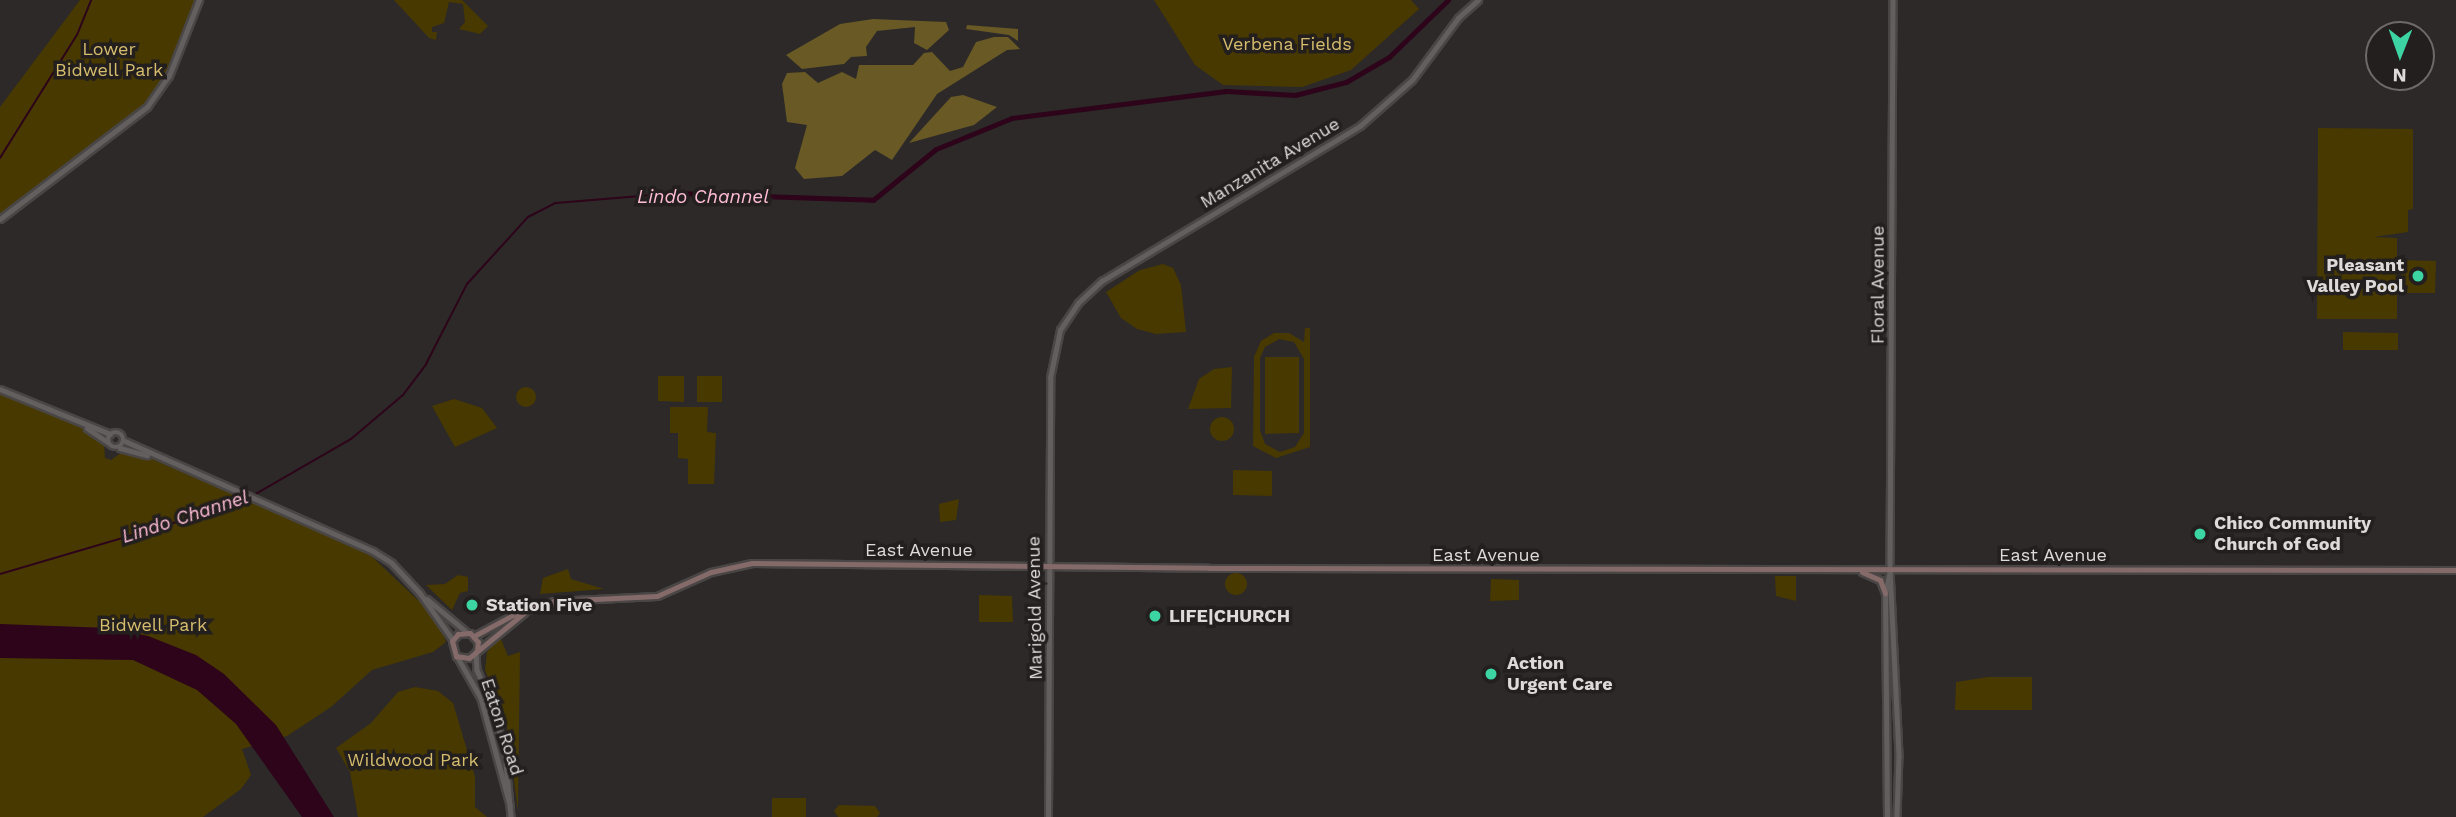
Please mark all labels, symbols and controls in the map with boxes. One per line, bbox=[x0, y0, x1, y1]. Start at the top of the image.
north arrow bbox=[2365, 21, 2435, 91]
park label: Verbena Fields bbox=[1222, 33, 1352, 55]
park label: Lower Bidwell Park bbox=[55, 39, 163, 82]
text: N bbox=[2392, 64, 2407, 87]
street label: Manzanita Avenue bbox=[1196, 113, 1344, 213]
water label: Lindo Channel bbox=[637, 186, 769, 208]
street label: Floral Avenue bbox=[1867, 225, 1889, 345]
place label: Pleasant Valley Pool bbox=[2306, 255, 2404, 298]
marker: Pleasant Valley Pool bbox=[2410, 268, 2426, 284]
water label: Lindo Channel bbox=[119, 486, 251, 548]
place label: Chico Community Church of God bbox=[2214, 513, 2371, 556]
marker: Chico Community Church of God bbox=[2192, 526, 2208, 542]
street label: Marigold Avenue bbox=[1023, 536, 1047, 680]
street label: East Avenue bbox=[865, 539, 973, 561]
street label: East Avenue bbox=[1432, 544, 1540, 566]
street label: East Avenue bbox=[1999, 544, 2107, 566]
place label: Station Five bbox=[486, 594, 592, 616]
marker: Station Five bbox=[464, 597, 480, 613]
place label: LIFE|CHURCH bbox=[1169, 605, 1290, 627]
marker: LIFE|CHURCH bbox=[1147, 608, 1163, 624]
park label: Bidwell Park bbox=[99, 614, 207, 636]
place label: Action Urgent Care bbox=[1507, 653, 1613, 696]
marker: Action Urgent Care bbox=[1481, 664, 1501, 684]
street label: Eaton Road bbox=[476, 676, 528, 778]
park label: Wildwood Park bbox=[347, 749, 479, 771]

